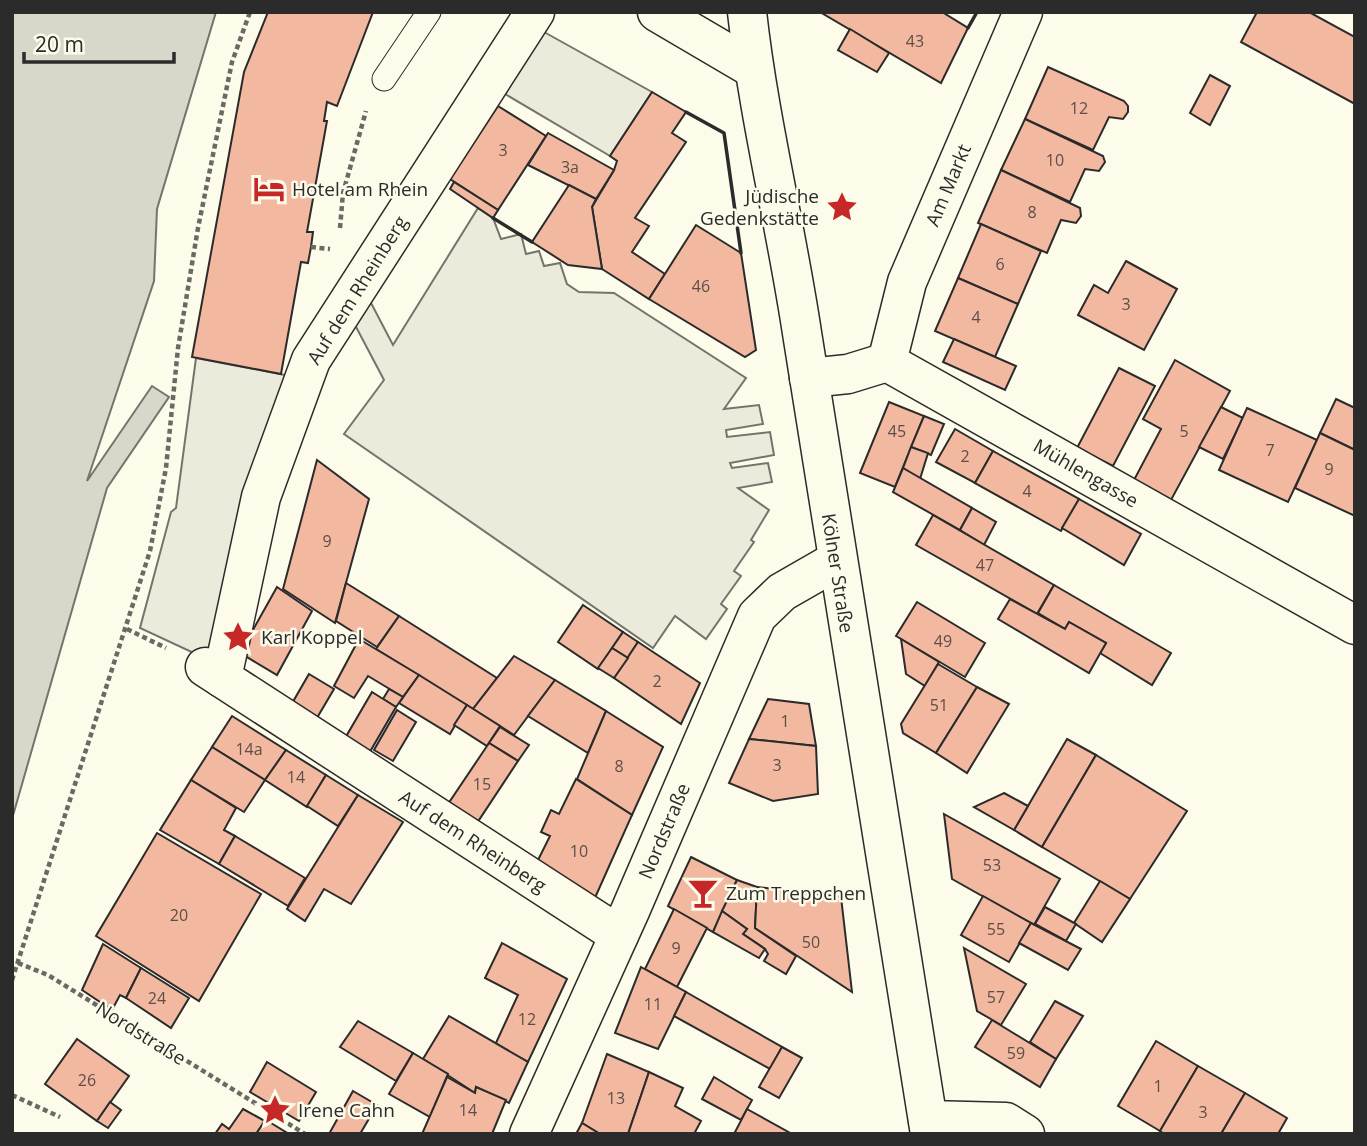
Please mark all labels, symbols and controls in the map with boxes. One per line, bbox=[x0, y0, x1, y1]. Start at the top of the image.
scale bar bbox=[24, 21, 175, 65]
text: 20 m bbox=[35, 30, 84, 58]
house number: 43 bbox=[906, 30, 924, 52]
house number: 12 bbox=[1070, 97, 1088, 119]
house number: 3 bbox=[498, 139, 508, 161]
street label: Am Markt bbox=[919, 140, 977, 230]
house number: 10 bbox=[1046, 149, 1064, 171]
house number: 3a bbox=[561, 156, 579, 178]
hotel icon: Hotel am Rhein bbox=[252, 172, 286, 206]
place label: Hotel am Rhein bbox=[292, 176, 428, 202]
place label: Jüdische Gedenkstätte bbox=[700, 183, 819, 231]
place icon: Jüdische Gedenkstätte bbox=[825, 190, 859, 224]
house number: 8 bbox=[1027, 201, 1037, 223]
street label: Auf dem Rheinberg bbox=[301, 211, 413, 369]
house number: 6 bbox=[995, 253, 1005, 275]
house number: 46 bbox=[692, 275, 710, 297]
house number: 3 bbox=[1121, 293, 1131, 315]
house number: 4 bbox=[971, 306, 981, 328]
house number: 45 bbox=[888, 420, 906, 442]
house number: 5 bbox=[1179, 420, 1189, 442]
street label: Mühlengasse bbox=[1029, 432, 1143, 514]
house number: 7 bbox=[1265, 439, 1275, 461]
house number: 2 bbox=[960, 445, 970, 467]
house number: 9 bbox=[1324, 458, 1334, 480]
house number: 4 bbox=[1022, 480, 1032, 502]
street label: Kölner Straße bbox=[816, 511, 860, 635]
house number: 9 bbox=[322, 530, 332, 552]
house number: 47 bbox=[976, 554, 994, 576]
place icon: Karl Koppel bbox=[221, 620, 255, 654]
place label: Karl Koppel bbox=[261, 624, 362, 650]
house number: 49 bbox=[934, 630, 952, 652]
house number: 2 bbox=[652, 670, 662, 692]
house number: 51 bbox=[930, 694, 948, 716]
house number: 1 bbox=[780, 710, 790, 732]
house number: 14a bbox=[235, 738, 263, 760]
house number: 3 bbox=[772, 754, 782, 776]
house number: 8 bbox=[614, 755, 624, 777]
house number: 14 bbox=[287, 766, 305, 788]
house number: 15 bbox=[473, 773, 491, 795]
street label: Nordstraße bbox=[632, 779, 696, 883]
street label: Auf dem Rheinberg bbox=[394, 784, 552, 898]
house number: 10 bbox=[570, 840, 588, 862]
house number: 53 bbox=[983, 854, 1001, 876]
bar icon: Zum Treppchen bbox=[686, 876, 720, 910]
place label: Zum Treppchen bbox=[726, 880, 866, 906]
house number: 20 bbox=[170, 904, 188, 926]
house number: 55 bbox=[987, 918, 1005, 940]
house number: 50 bbox=[802, 931, 820, 953]
house number: 9 bbox=[671, 937, 681, 959]
house number: 57 bbox=[987, 986, 1005, 1008]
house number: 24 bbox=[148, 987, 166, 1009]
house number: 11 bbox=[644, 993, 662, 1015]
street label: Nordstraße bbox=[91, 995, 191, 1071]
house number: 12 bbox=[518, 1008, 536, 1030]
house number: 59 bbox=[1007, 1042, 1025, 1064]
house number: 26 bbox=[78, 1069, 96, 1091]
house number: 1 bbox=[1153, 1075, 1163, 1097]
house number: 13 bbox=[607, 1087, 625, 1109]
place icon: Irene Cahn bbox=[258, 1093, 292, 1127]
place label: Irene Cahn bbox=[298, 1097, 395, 1123]
house number: 14 bbox=[459, 1099, 477, 1121]
house number: 3 bbox=[1198, 1101, 1208, 1123]

